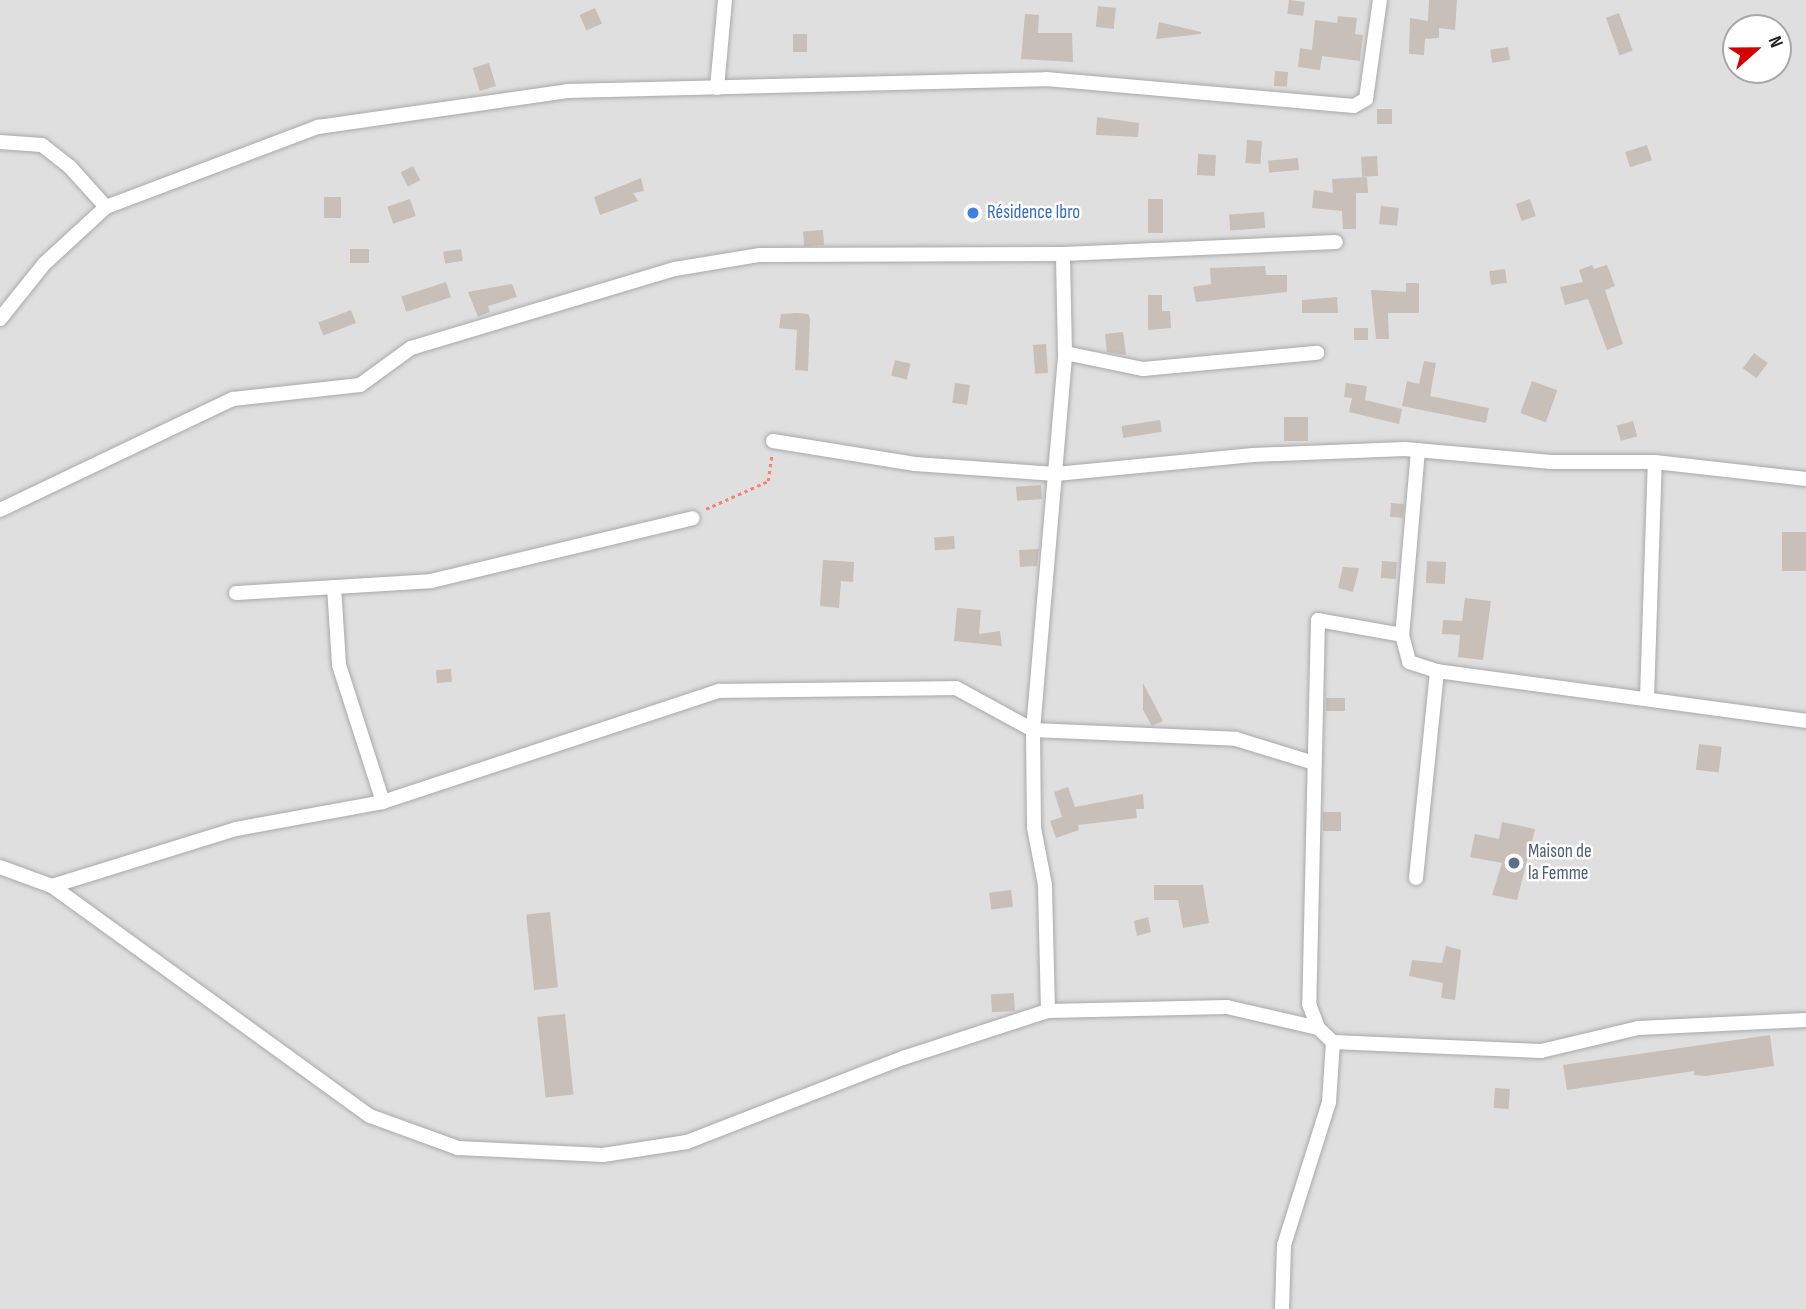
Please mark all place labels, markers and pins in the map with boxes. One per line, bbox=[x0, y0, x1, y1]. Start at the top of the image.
place label: Résidence Ibro bbox=[987, 202, 1080, 224]
marker: Résidence Ibro bbox=[965, 205, 981, 221]
place label: Maison de la Femme bbox=[1528, 841, 1592, 885]
marker: Maison de la Femme bbox=[1506, 855, 1522, 871]

